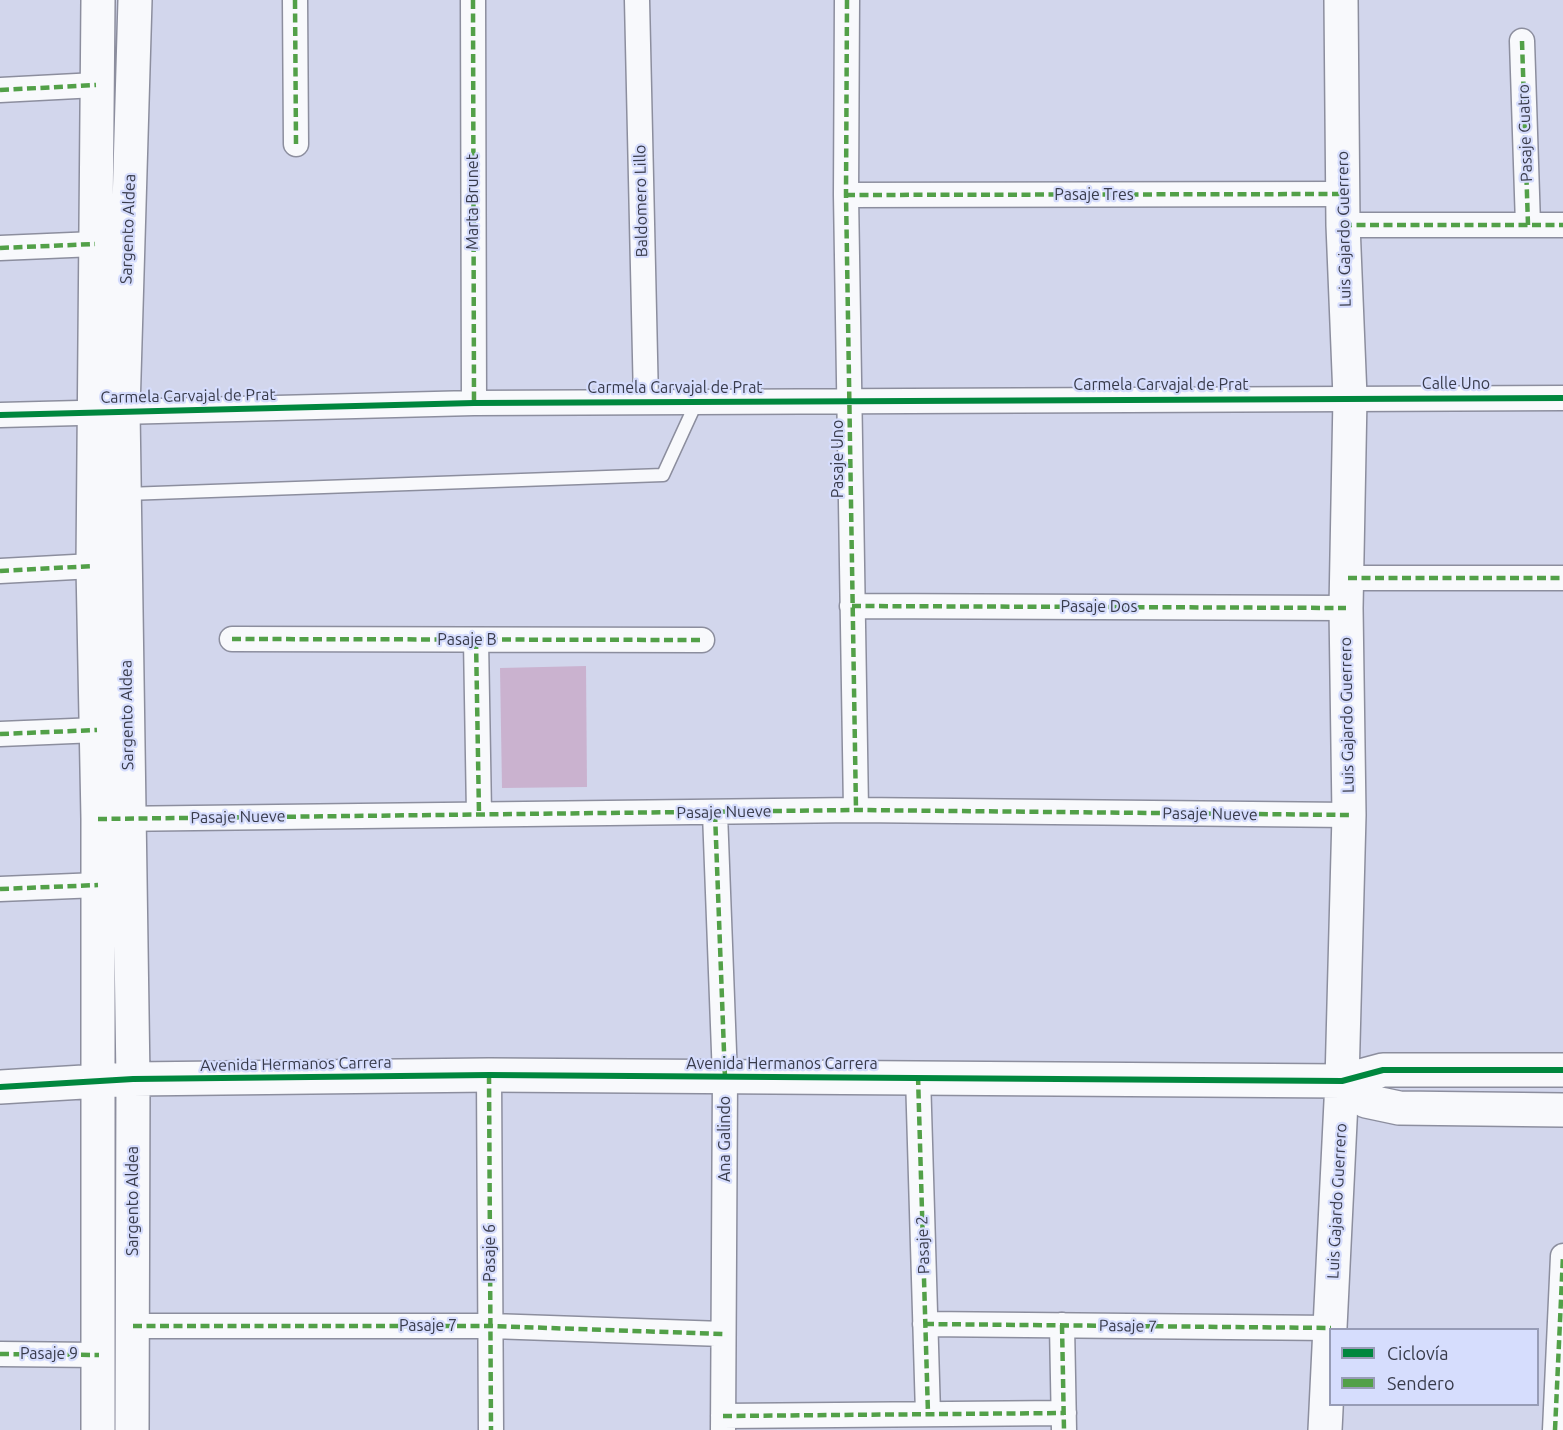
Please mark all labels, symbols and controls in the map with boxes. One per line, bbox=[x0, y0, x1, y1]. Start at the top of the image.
street label: Pasaje Cuatro bbox=[1514, 84, 1536, 182]
street label: Baldomero Lillo bbox=[630, 144, 652, 258]
street label: Luis Gajardo Guerrero bbox=[1333, 151, 1355, 307]
street label: Marta Brunet bbox=[463, 154, 483, 250]
street label: Sargento Aldea bbox=[116, 174, 140, 284]
street label: Pasaje Tres bbox=[1054, 185, 1134, 205]
street label: Calle Uno bbox=[1422, 374, 1490, 394]
street label: Carmela Carvajal de Prat bbox=[1073, 375, 1249, 395]
street label: Carmela Carvajal de Prat bbox=[587, 378, 763, 398]
street label: Carmela Carvajal de Prat bbox=[100, 385, 276, 407]
street label: Pasaje Uno bbox=[828, 420, 848, 498]
street label: Pasaje Dos bbox=[1061, 597, 1137, 617]
street label: Pasaje B bbox=[437, 630, 497, 650]
street label: Luis Gajardo Guerrero bbox=[1336, 637, 1358, 793]
street label: Sargento Aldea bbox=[116, 660, 138, 770]
street label: Pasaje Nueve bbox=[676, 802, 772, 822]
street label: Pasaje Nueve bbox=[1162, 804, 1258, 824]
street label: Pasaje Nueve bbox=[190, 807, 286, 827]
street label: Avenida Hermanos Carrera bbox=[200, 1053, 392, 1075]
street label: Avenida Hermanos Carrera bbox=[686, 1054, 878, 1074]
street label: Ana Galindo bbox=[715, 1096, 735, 1182]
street label: Luis Gajardo Guerrero bbox=[1323, 1123, 1351, 1279]
street label: Sargento Aldea bbox=[123, 1146, 143, 1256]
street label: Pasaje 2 bbox=[912, 1216, 934, 1274]
street label: Pasaje 6 bbox=[480, 1224, 500, 1282]
street label: Pasaje 7 bbox=[399, 1316, 457, 1336]
street label: Pasaje 7 bbox=[1099, 1316, 1157, 1336]
legend bbox=[1329, 1328, 1539, 1406]
text: Ciclovía bbox=[1387, 1343, 1448, 1363]
street label: Pasaje 9 bbox=[20, 1344, 78, 1364]
text: Sendero bbox=[1387, 1373, 1454, 1393]

